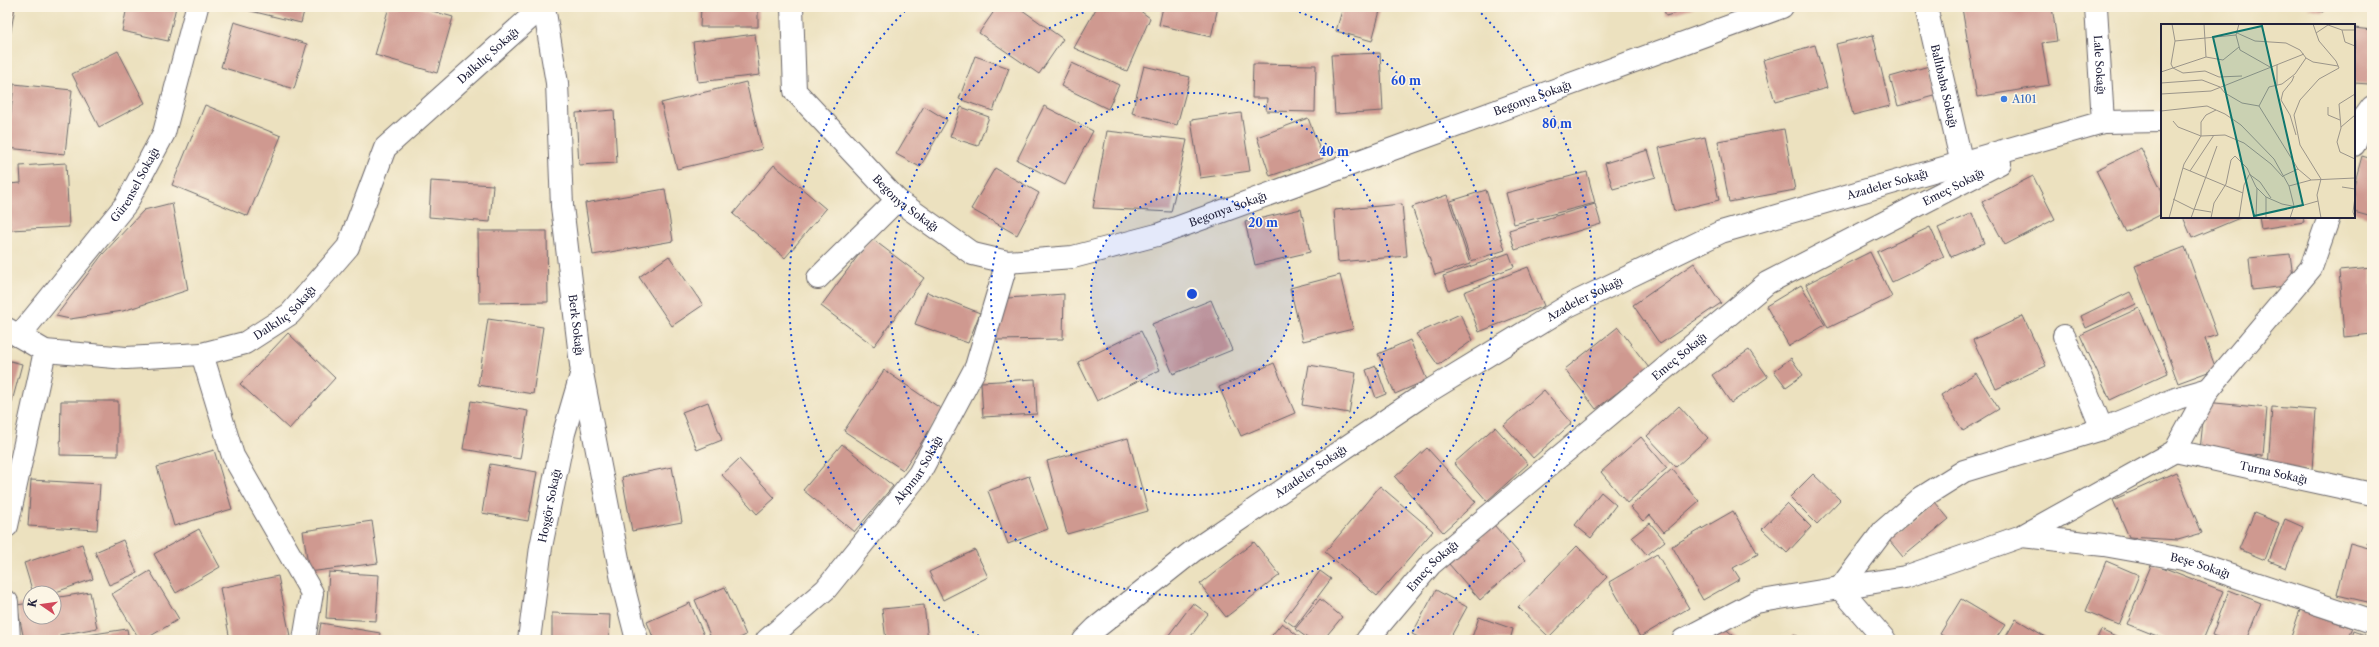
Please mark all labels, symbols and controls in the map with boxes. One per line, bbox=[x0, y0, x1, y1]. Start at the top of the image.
street label: Dalkılıç Sokağı bbox=[454, 24, 522, 87]
inset map bbox=[2161, 24, 2355, 218]
street label: Lale Sokağı bbox=[2091, 35, 2108, 96]
street label: Ballıbaba Sokağı bbox=[1928, 43, 1961, 130]
text: 60 m bbox=[1391, 73, 1421, 88]
street label: Begonya Sokağı bbox=[1491, 77, 1574, 119]
place label: A101 bbox=[2011, 92, 2037, 106]
marker: A101 bbox=[1999, 94, 2009, 104]
text: 80 m bbox=[1542, 116, 1572, 131]
street label: Gürensel Sokağı bbox=[107, 144, 162, 225]
text: 40 m bbox=[1319, 144, 1349, 159]
street label: Emeç Sokağı bbox=[1920, 165, 1987, 209]
street label: Azadeler Sokağı bbox=[1844, 166, 1930, 203]
street label: Begonya Sokağı bbox=[870, 172, 942, 235]
street label: Begonya Sokağı bbox=[1187, 188, 1269, 230]
text: 20 m bbox=[1248, 215, 1278, 230]
street label: Azadeler Sokağı bbox=[1543, 273, 1626, 325]
street label: Dalkılıç Sokağı bbox=[251, 282, 319, 343]
centre of rings bbox=[1185, 287, 1199, 301]
street label: Berk Sokağı bbox=[566, 293, 587, 357]
street label: Emeç Sokağı bbox=[1649, 329, 1710, 383]
street label: Akpınar Sokağı bbox=[890, 432, 946, 508]
street label: Azadeler Sokağı bbox=[1271, 442, 1350, 501]
street label: Turna Sokağı bbox=[2238, 458, 2310, 487]
street label: Hoşgör Sokağı bbox=[535, 467, 564, 544]
street label: Emeç Sokağı bbox=[1404, 537, 1461, 594]
street label: Beşe Sokağı bbox=[2169, 550, 2233, 581]
north arrow bbox=[22, 585, 62, 625]
text: K bbox=[24, 596, 40, 609]

